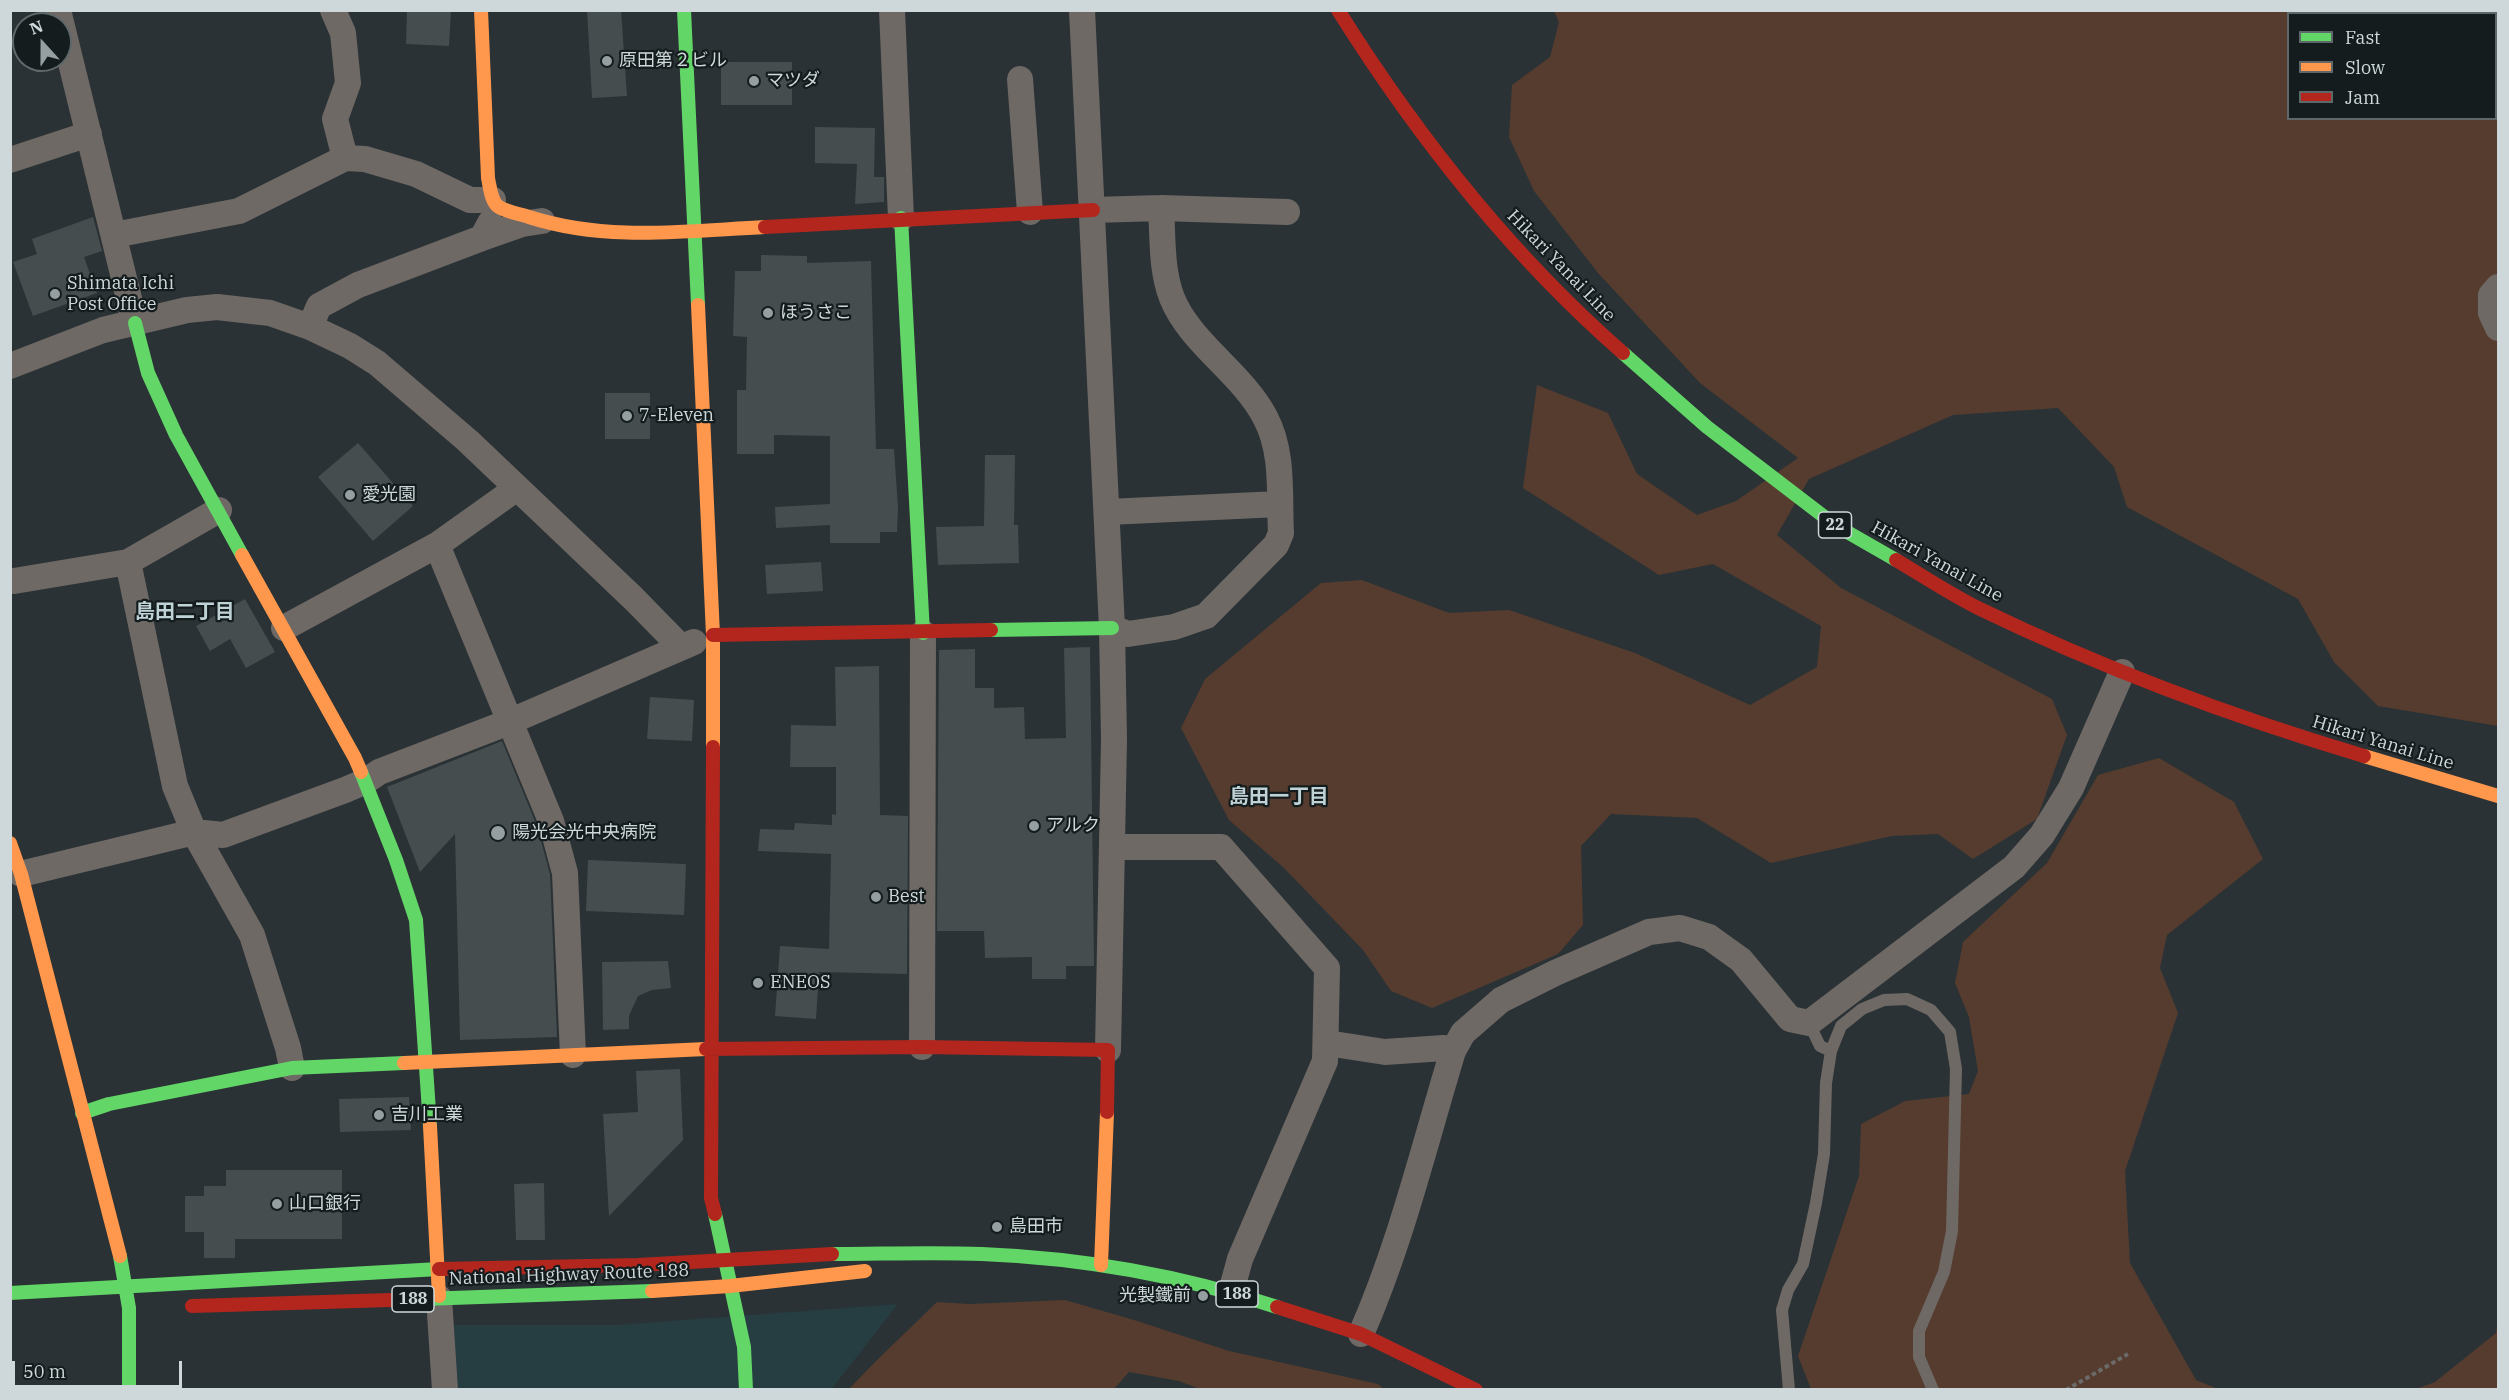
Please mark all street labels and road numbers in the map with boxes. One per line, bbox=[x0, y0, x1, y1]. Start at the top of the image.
street label: Hikari Yanai Line bbox=[1502, 206, 1620, 326]
road number: 22 bbox=[1818, 512, 1852, 538]
street label: Hikari Yanai Line bbox=[1868, 517, 2006, 607]
street label: Hikari Yanai Line bbox=[2310, 711, 2456, 775]
street label: National Highway Route 188 bbox=[449, 1260, 689, 1290]
road number: 188 bbox=[1216, 1281, 1258, 1307]
road number: 188 bbox=[392, 1286, 434, 1312]

